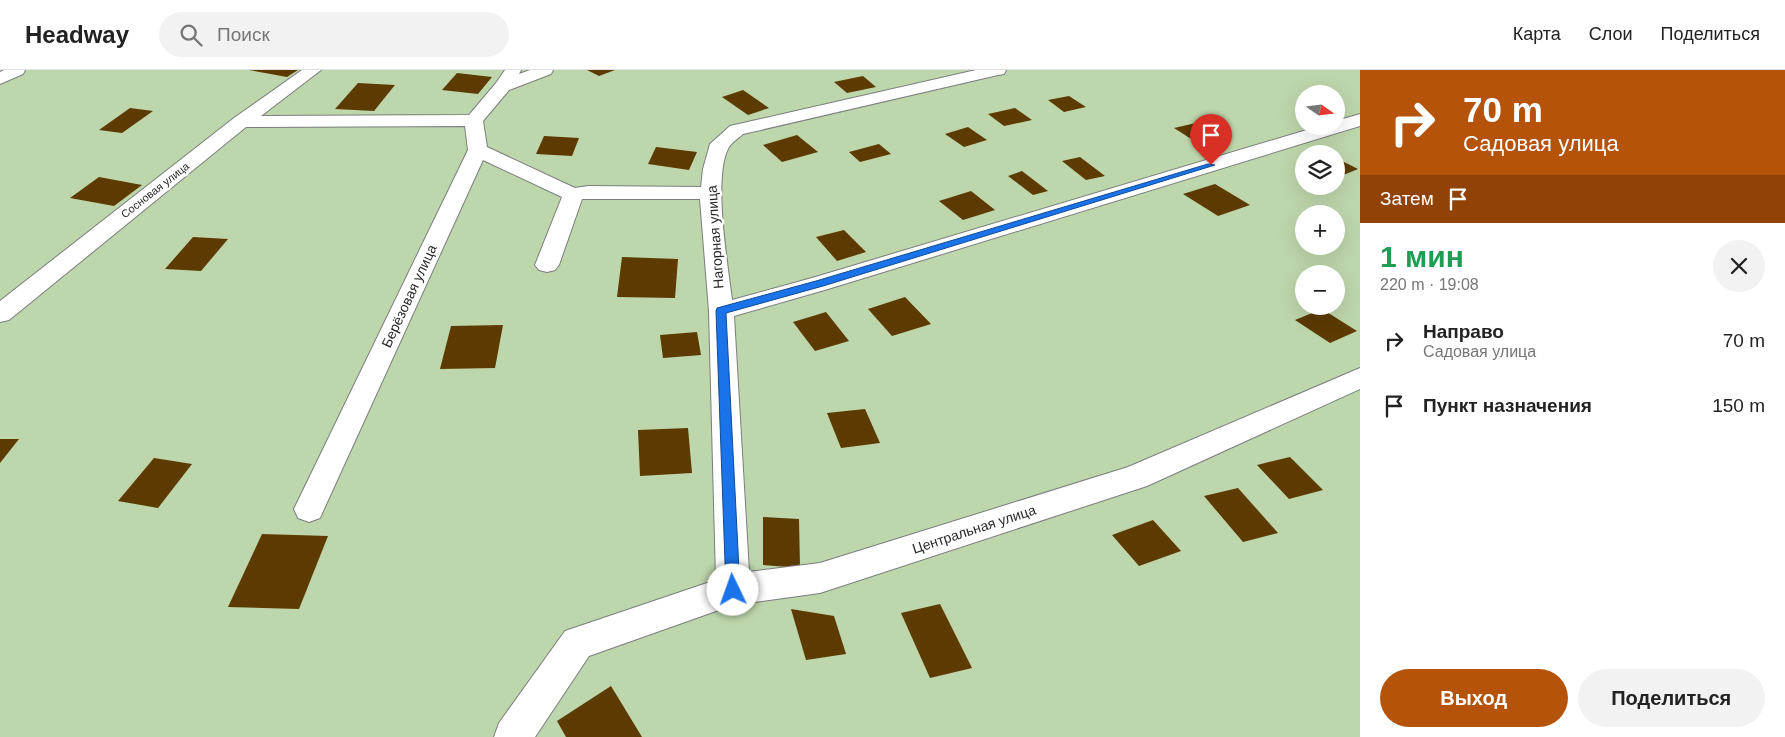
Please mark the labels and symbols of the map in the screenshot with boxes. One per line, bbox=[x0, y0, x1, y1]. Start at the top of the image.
north arrow bbox=[1295, 85, 1345, 135]
pin bbox=[1190, 114, 1232, 165]
street label: Сосновая улица bbox=[119, 159, 192, 220]
street label: Нагорная улица bbox=[703, 184, 727, 289]
street label: Берёзовая улица bbox=[378, 242, 440, 350]
street label: Центральная улица bbox=[910, 501, 1038, 557]
position arrow bbox=[706, 563, 758, 615]

